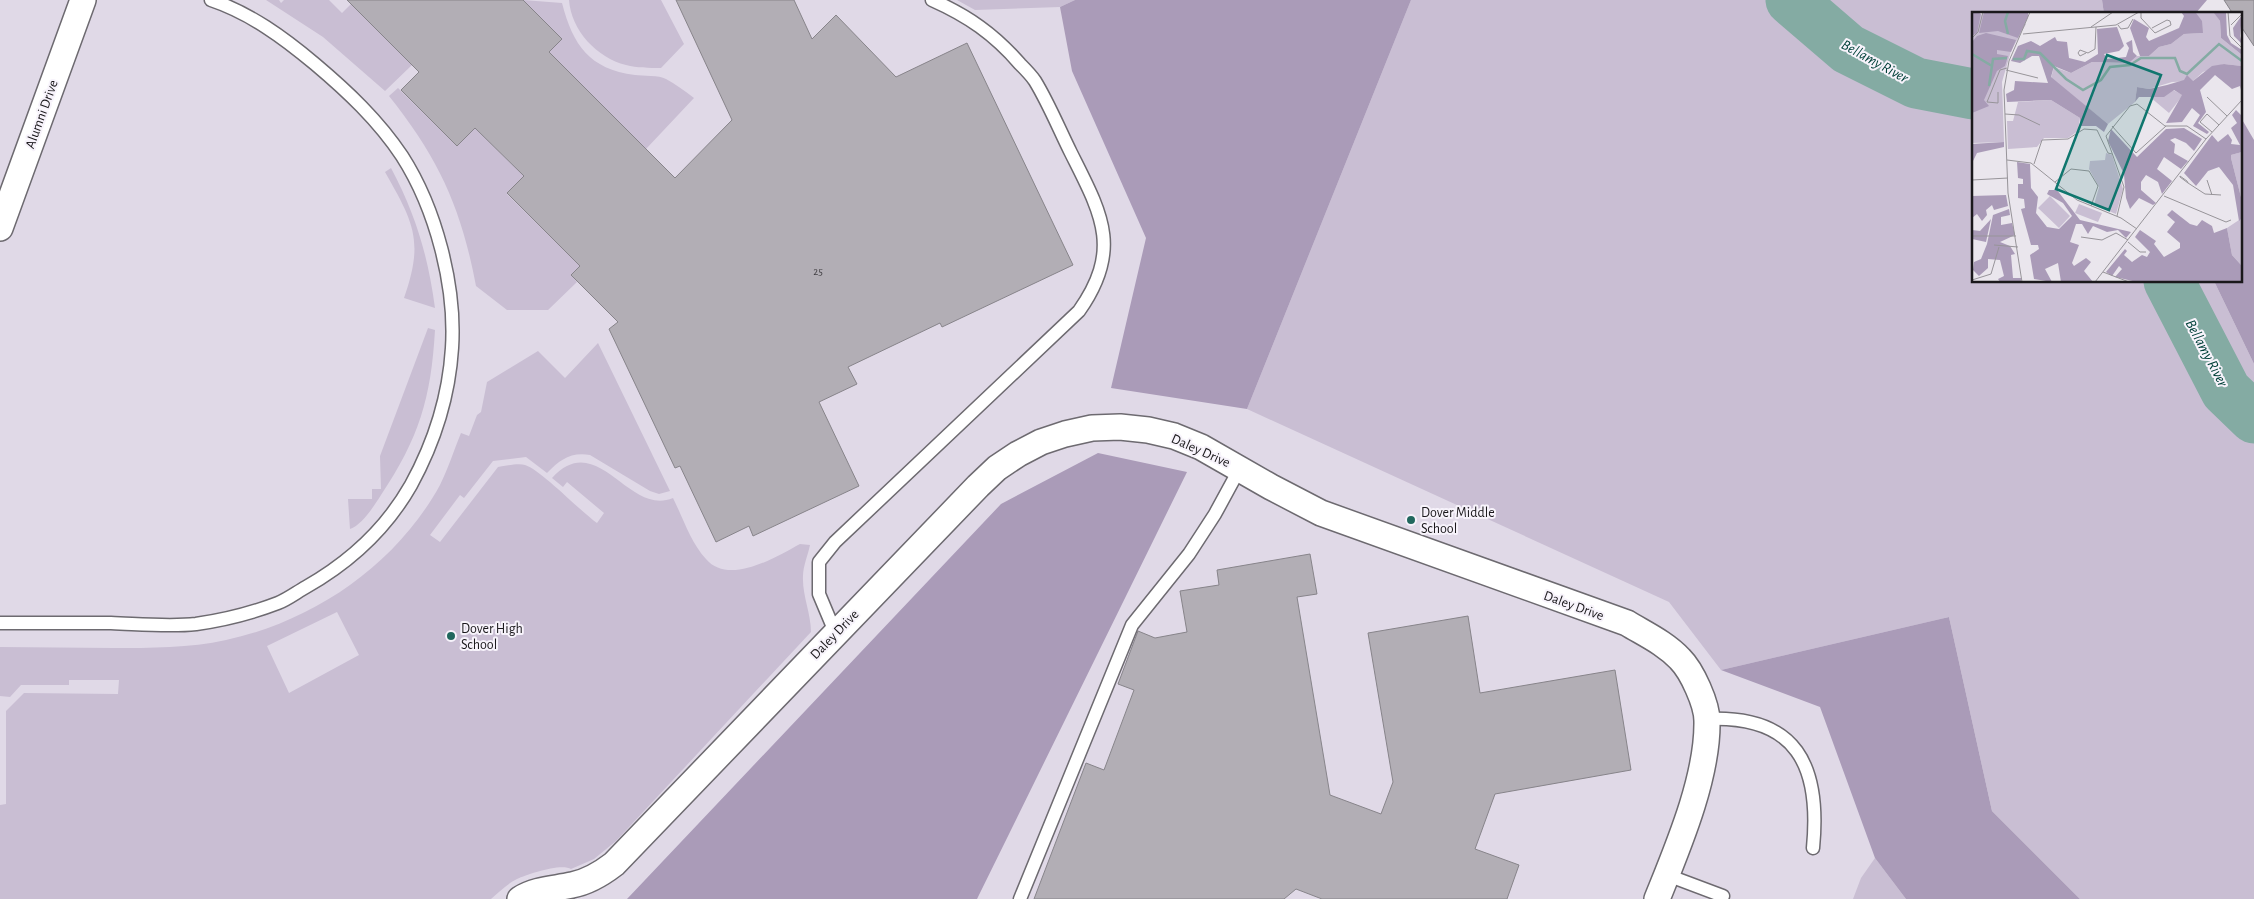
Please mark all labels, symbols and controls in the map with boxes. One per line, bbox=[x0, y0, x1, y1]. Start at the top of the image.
inset map bbox=[1972, 12, 2242, 282]
water label: Bellamy River bbox=[1839, 37, 1912, 86]
street label: Alumni Drive bbox=[23, 78, 61, 150]
house number: 25 bbox=[813, 266, 823, 277]
water label: Bellamy River bbox=[2183, 317, 2231, 390]
street label: Daley Drive bbox=[1169, 432, 1232, 470]
place label: Dover Middle School bbox=[1421, 506, 1495, 536]
marker: Dover Middle School bbox=[1405, 514, 1417, 526]
street label: Daley Drive bbox=[1542, 589, 1606, 623]
street label: Daley Drive bbox=[808, 607, 862, 662]
place label: Dover High School bbox=[461, 622, 523, 652]
marker: Dover High School bbox=[445, 630, 457, 642]

